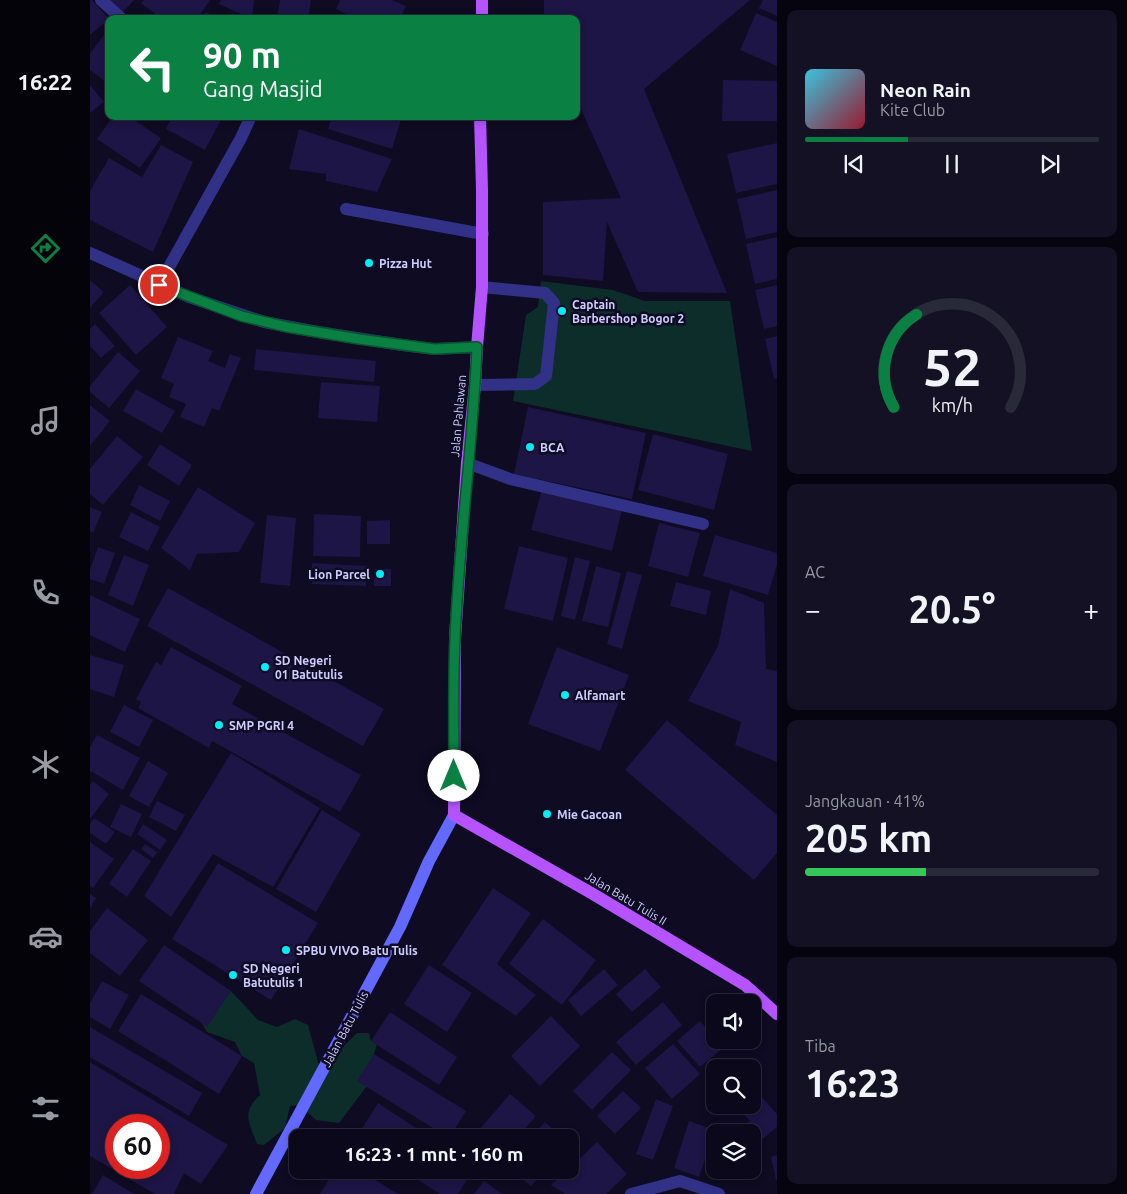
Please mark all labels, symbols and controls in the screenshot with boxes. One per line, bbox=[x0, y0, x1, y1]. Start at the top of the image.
icon: left bbox=[120, 35, 185, 100]
text: 90 m bbox=[203, 35, 281, 75]
text: 16:22 bbox=[17, 69, 73, 94]
text: Gang Masjid bbox=[203, 76, 323, 101]
text: Neon Rain bbox=[880, 79, 971, 101]
text: Kite Club bbox=[880, 101, 945, 119]
icon: previous bbox=[840, 150, 868, 178]
icon: pause bbox=[938, 150, 966, 178]
icon: next bbox=[1036, 150, 1064, 178]
icon: directions bbox=[28, 231, 63, 266]
marker: Pizza Hut bbox=[363, 257, 375, 269]
place label: Pizza Hut bbox=[379, 257, 432, 270]
pin bbox=[138, 264, 180, 306]
icon: arrive bbox=[145, 271, 173, 299]
place label: Captain Barbershop Bogor 2 bbox=[572, 298, 685, 325]
marker: Captain Barbershop Bogor 2 bbox=[556, 305, 568, 317]
text: 52 bbox=[923, 338, 981, 396]
street label: Jalan Pahlawan bbox=[448, 374, 468, 458]
text: km/h bbox=[931, 395, 973, 415]
icon: music bbox=[28, 403, 63, 438]
marker: BCA bbox=[524, 441, 536, 453]
place label: BCA bbox=[540, 441, 565, 454]
text: AC bbox=[805, 563, 825, 581]
place label: Lion Parcel bbox=[308, 568, 370, 581]
marker: Lion Parcel bbox=[374, 568, 386, 580]
icon: phone bbox=[28, 575, 63, 610]
text: 20.5° bbox=[908, 588, 996, 630]
text: − bbox=[805, 594, 821, 625]
text: + bbox=[1083, 594, 1099, 625]
place label: SD Negeri 01 Batutulis bbox=[275, 654, 343, 681]
marker: SD Negeri 01 Batutulis bbox=[259, 661, 271, 673]
marker: Alfamart bbox=[559, 689, 571, 701]
place label: Alfamart bbox=[575, 689, 625, 702]
marker: SMP PGRI 4 bbox=[213, 719, 225, 731]
place label: SMP PGRI 4 bbox=[229, 719, 294, 732]
icon: climate bbox=[28, 747, 63, 782]
position arrow bbox=[427, 749, 479, 801]
text: Jangkauan · 41% bbox=[805, 792, 925, 810]
marker: Mie Gacoan bbox=[541, 808, 553, 820]
place label: Mie Gacoan bbox=[557, 808, 622, 821]
text: 205 km bbox=[805, 817, 932, 859]
street label: Jalan Batu Tulis II bbox=[583, 869, 669, 927]
icon: car bbox=[28, 919, 63, 954]
marker: SPBU VIVO Batu Tulis bbox=[280, 944, 292, 956]
place label: SPBU VIVO Batu Tulis bbox=[296, 944, 418, 957]
place label: SD Negeri Batutulis 1 bbox=[243, 962, 304, 989]
marker: SD Negeri Batutulis 1 bbox=[227, 969, 239, 981]
street label: Jalan Batu Tulis bbox=[320, 989, 370, 1069]
map controls bbox=[706, 994, 761, 1179]
button: sound bbox=[706, 994, 761, 1049]
text: Tiba bbox=[805, 1037, 836, 1055]
button: search bbox=[706, 1059, 761, 1114]
text: 16:23 bbox=[805, 1062, 900, 1104]
icon: filters bbox=[28, 1091, 63, 1126]
speed limit sign: 60 bbox=[105, 1114, 170, 1179]
button: layers bbox=[706, 1124, 761, 1179]
text: 16:23 · 1 mnt · 160 m bbox=[345, 1143, 523, 1165]

